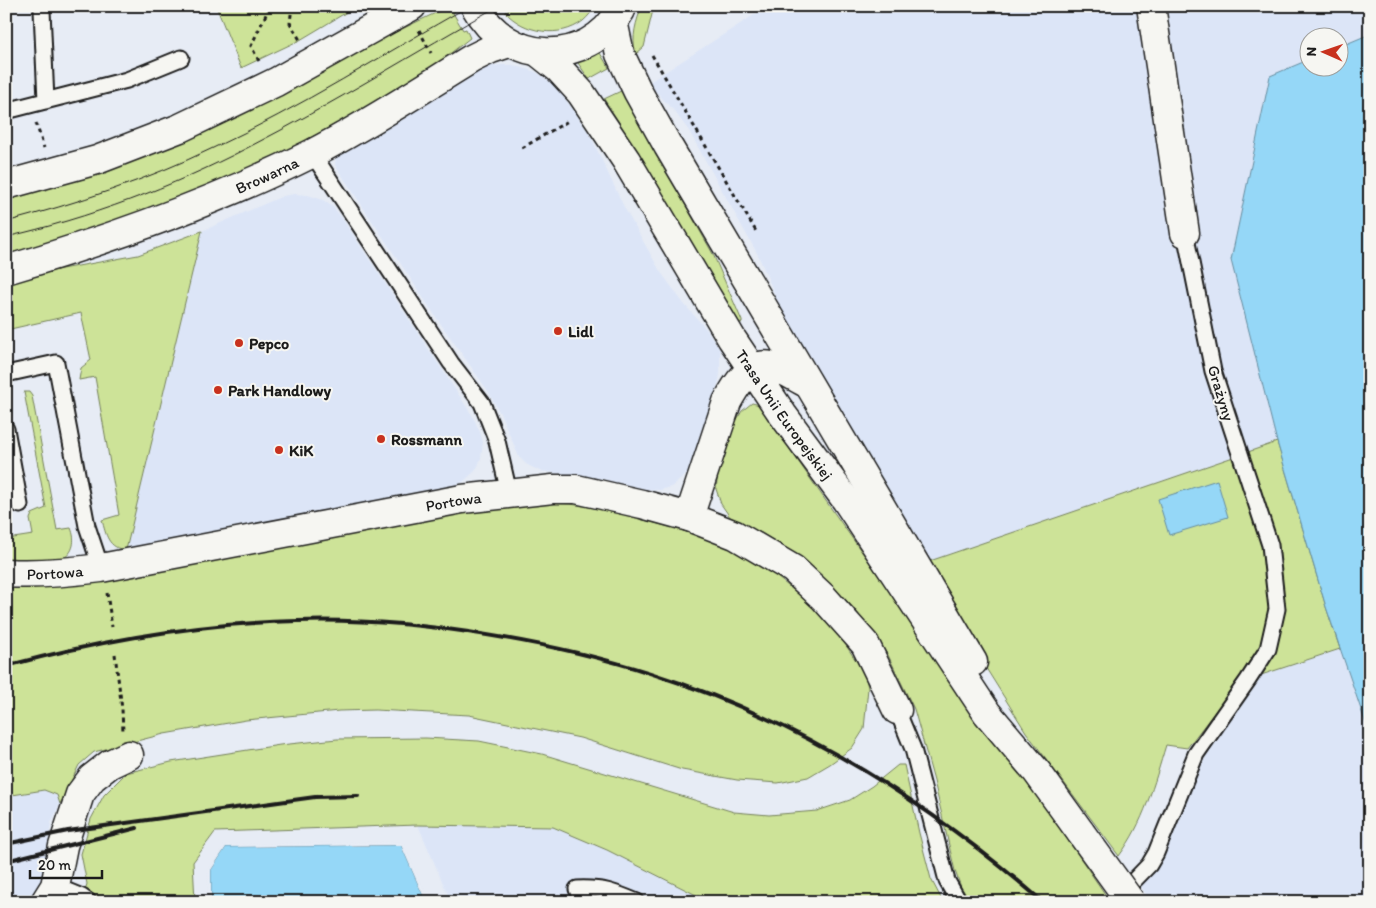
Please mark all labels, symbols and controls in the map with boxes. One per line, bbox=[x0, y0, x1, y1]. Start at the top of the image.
north arrow bbox=[1298, 28, 1348, 78]
text: N bbox=[1303, 47, 1320, 57]
street label: Browarna bbox=[232, 152, 302, 197]
place label: Lidl bbox=[568, 322, 594, 341]
marker: Lidl bbox=[552, 325, 564, 337]
place label: Pepco bbox=[249, 334, 289, 354]
marker: Pepco bbox=[233, 337, 245, 349]
street label: Trasa Unii Europejskiej bbox=[732, 346, 837, 484]
street label: Grażyny bbox=[1204, 363, 1239, 424]
place label: Park Handlowy bbox=[228, 381, 331, 401]
marker: Park Handlowy bbox=[212, 384, 224, 396]
place label: Rossmann bbox=[391, 430, 462, 449]
marker: Rossmann bbox=[375, 433, 387, 445]
place label: KiK bbox=[289, 441, 314, 460]
marker: KiK bbox=[273, 444, 285, 456]
street label: Portowa bbox=[424, 487, 483, 515]
street label: Portowa bbox=[27, 561, 85, 583]
scale bar bbox=[30, 848, 102, 880]
text: 20 m bbox=[38, 856, 72, 874]

